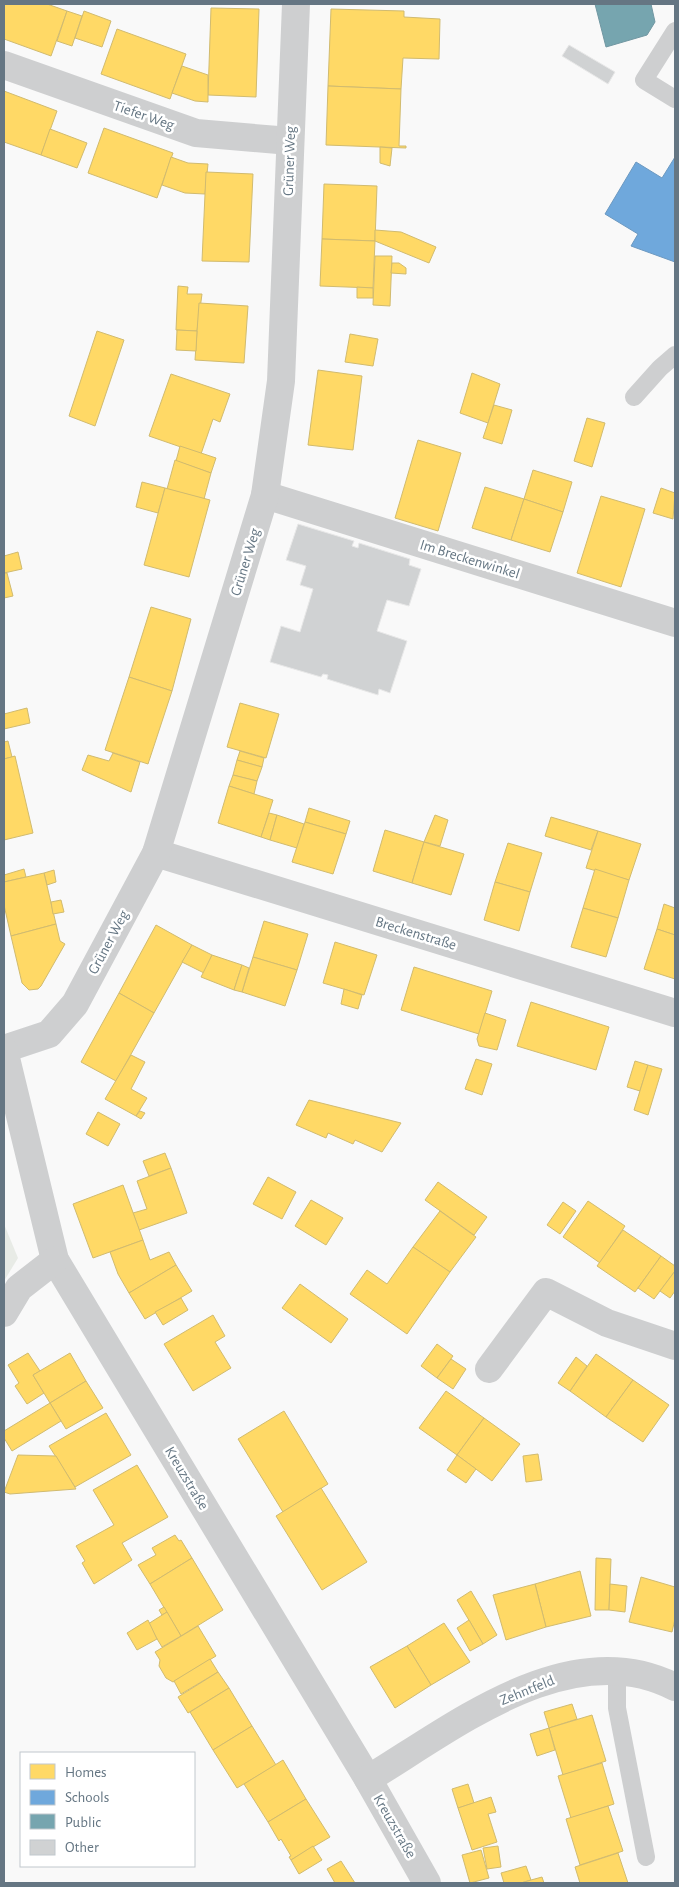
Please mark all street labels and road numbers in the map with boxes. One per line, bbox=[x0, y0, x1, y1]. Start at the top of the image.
street label: Tiefer Weg bbox=[112, 98, 177, 133]
street label: Grüner Weg bbox=[281, 125, 298, 196]
street label: Grüner Weg bbox=[228, 526, 263, 598]
street label: Im Breckenwinkel bbox=[418, 537, 522, 582]
street label: Grüner Weg bbox=[85, 907, 132, 977]
street label: Breckenstraße bbox=[374, 914, 458, 953]
street label: Kreuzstraße bbox=[162, 1444, 211, 1513]
street label: Zehntfeld bbox=[498, 1673, 557, 1708]
street label: Kreuzstraße bbox=[370, 1792, 419, 1861]

